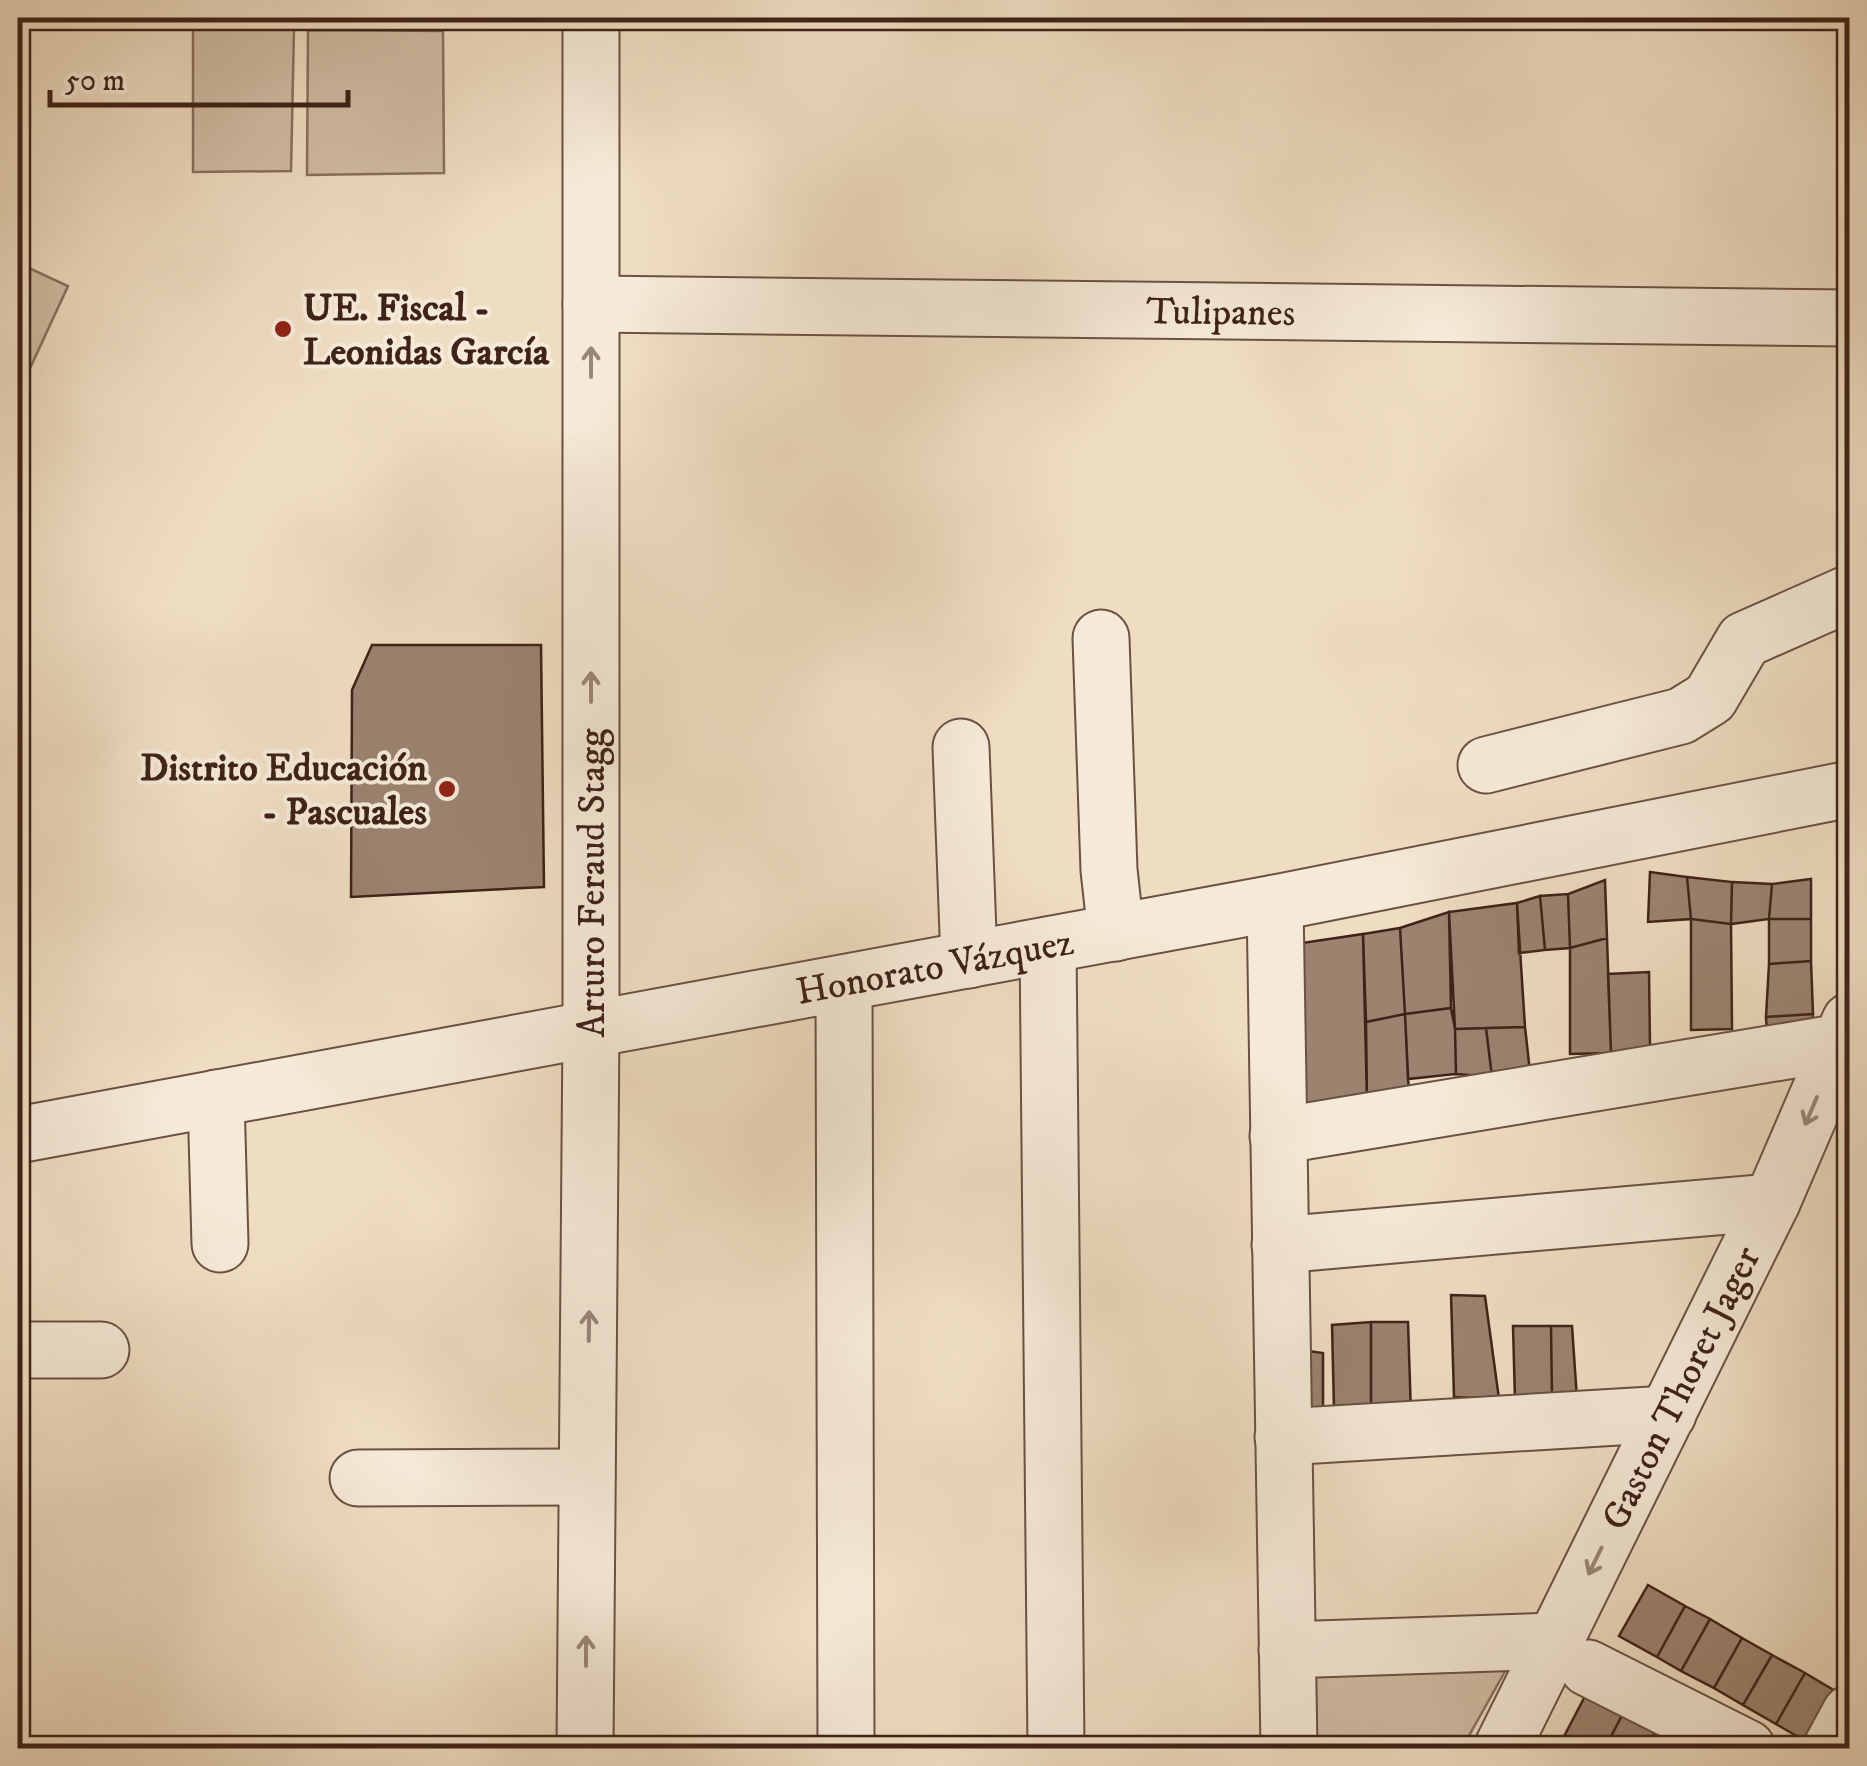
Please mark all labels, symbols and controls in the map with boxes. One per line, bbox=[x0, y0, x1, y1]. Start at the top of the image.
scale bar bbox=[50, 45, 348, 107]
text: 50 m bbox=[65, 63, 125, 100]
place label: UE. Fiscal - Leonidas García bbox=[303, 285, 550, 377]
street label: Tulipanes bbox=[1146, 288, 1296, 338]
marker: UE. Fiscal - Leonidas García bbox=[272, 318, 294, 340]
one-way arrow bbox=[582, 346, 600, 378]
one-way arrow bbox=[582, 671, 600, 704]
street label: Arturo Feraud Stagg bbox=[569, 728, 617, 1037]
place label: Distrito Educación - Pascuales bbox=[140, 745, 427, 837]
marker: Distrito Educación - Pascuales bbox=[436, 778, 458, 800]
street label: Honorato Vázquez bbox=[792, 919, 1077, 1017]
one-way arrow bbox=[1801, 1095, 1819, 1125]
street label: Gaston Thoret Jager bbox=[1592, 1239, 1772, 1538]
one-way arrow bbox=[579, 1311, 598, 1343]
one-way arrow bbox=[1585, 1546, 1604, 1576]
one-way arrow bbox=[576, 1636, 596, 1668]

